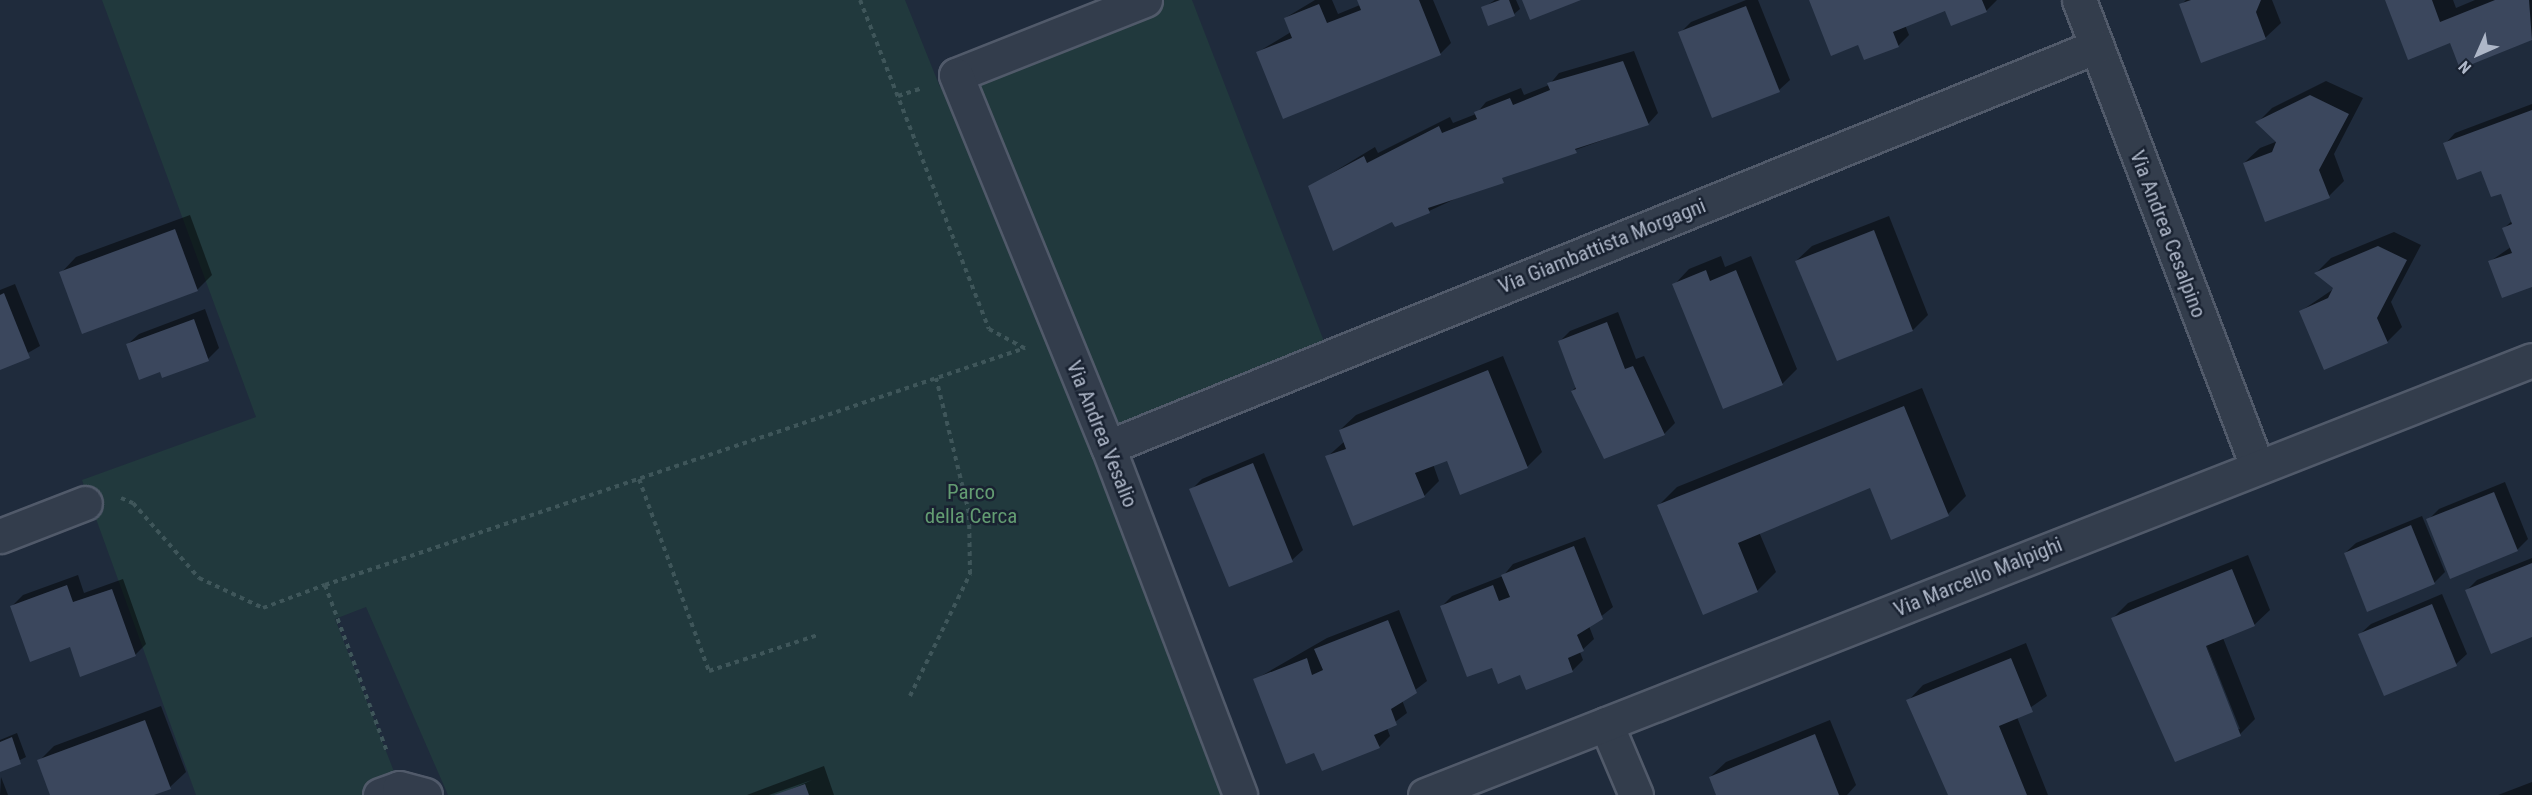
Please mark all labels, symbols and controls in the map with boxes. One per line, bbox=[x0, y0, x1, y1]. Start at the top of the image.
north arrow bbox=[2448, 24, 2508, 84]
text: N bbox=[2455, 57, 2475, 77]
street label: Via Andrea Cesalpino bbox=[2124, 147, 2212, 321]
street label: Via Giambattista Morgagni bbox=[1495, 193, 1709, 299]
street label: Via Andrea Vesalio bbox=[1061, 357, 1143, 511]
park label: Parco della Cerca bbox=[925, 479, 1017, 529]
street label: Via Marcello Malpighi bbox=[1890, 532, 2066, 622]

